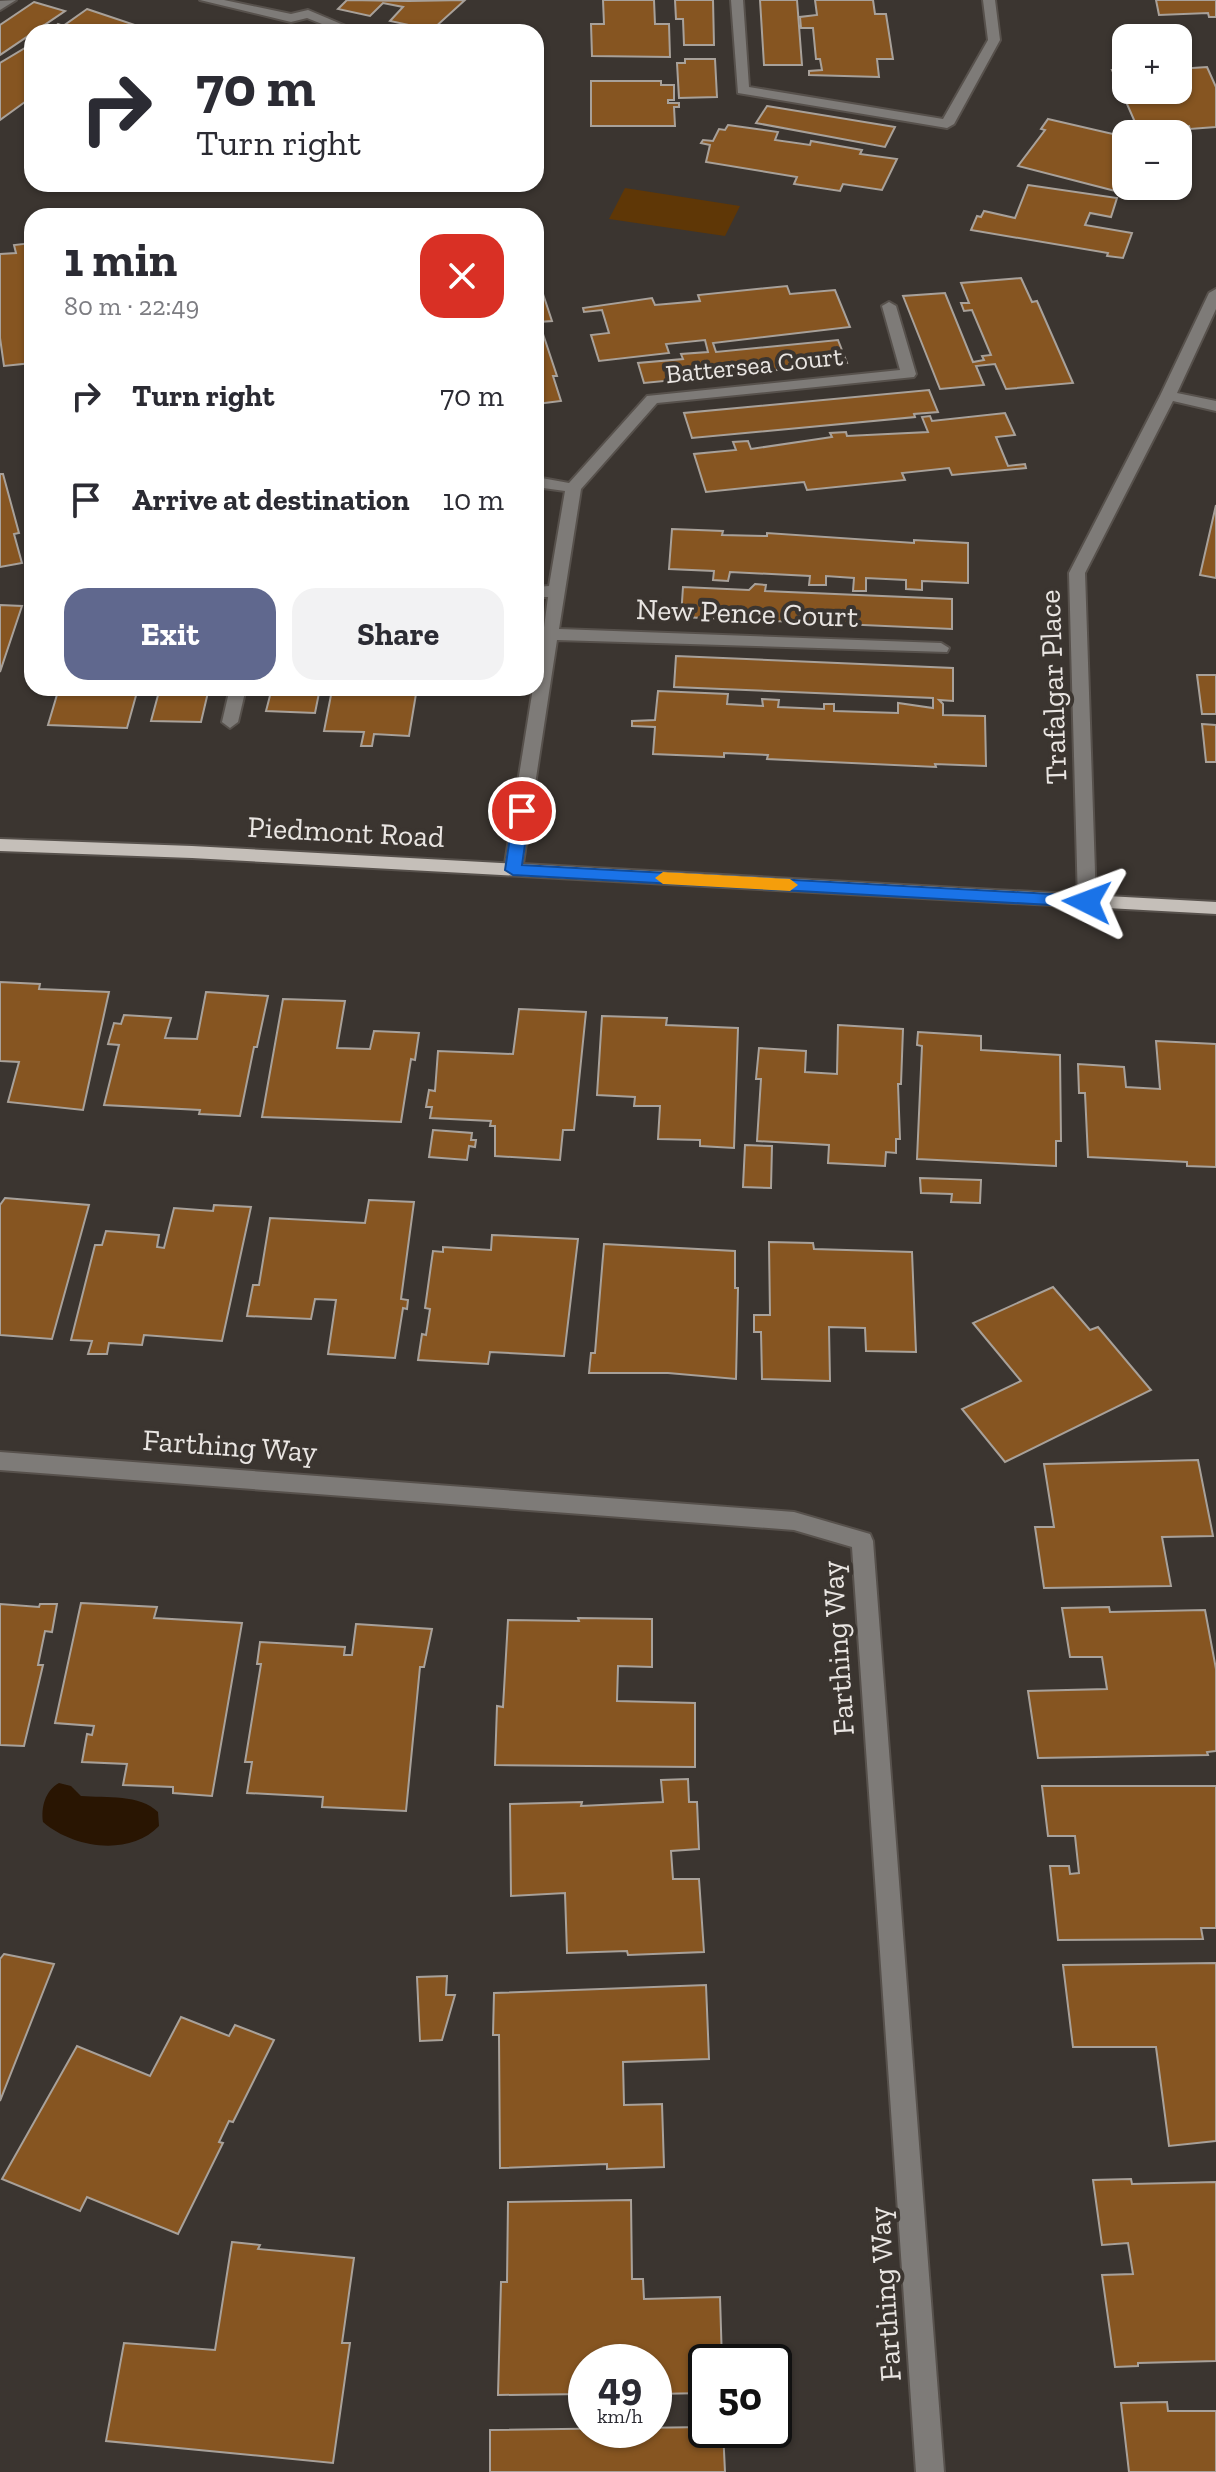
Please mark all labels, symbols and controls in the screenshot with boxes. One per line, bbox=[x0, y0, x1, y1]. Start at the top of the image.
map controls bbox=[1112, 24, 1192, 200]
button: + bbox=[1112, 24, 1192, 104]
text: 70 m bbox=[196, 53, 316, 120]
icon: right bbox=[64, 56, 168, 160]
button: − bbox=[1112, 120, 1192, 200]
text: Turn right bbox=[196, 121, 361, 164]
text: 1 min bbox=[64, 231, 177, 288]
button: close bbox=[420, 234, 504, 318]
text: 80 m · 22:49 bbox=[64, 290, 199, 322]
street label: Battersea Court bbox=[664, 340, 845, 390]
icon: right bbox=[64, 374, 108, 418]
text: Turn right bbox=[132, 378, 274, 414]
text: 70 m bbox=[440, 378, 504, 414]
icon: arrive bbox=[64, 478, 108, 522]
text: Arrive at destination bbox=[132, 482, 409, 518]
text: 10 m bbox=[442, 482, 504, 518]
button: Exit bbox=[64, 588, 276, 680]
button: Share bbox=[292, 588, 504, 680]
street label: Trafalgar Place bbox=[1032, 589, 1074, 785]
street label: New Pence Court bbox=[635, 591, 859, 635]
pin bbox=[488, 777, 556, 845]
icon: arrive bbox=[500, 789, 544, 833]
street label: Piedmont Road bbox=[247, 809, 446, 855]
position arrow bbox=[1045, 860, 1129, 944]
street label: Farthing Way bbox=[141, 1422, 319, 1470]
street label: Farthing Way bbox=[814, 1559, 862, 1737]
street label: Farthing Way bbox=[861, 2205, 909, 2383]
speed limit sign: 50 bbox=[688, 2344, 792, 2448]
text: 49 bbox=[598, 2362, 642, 2410]
text: km/h bbox=[597, 2404, 643, 2428]

